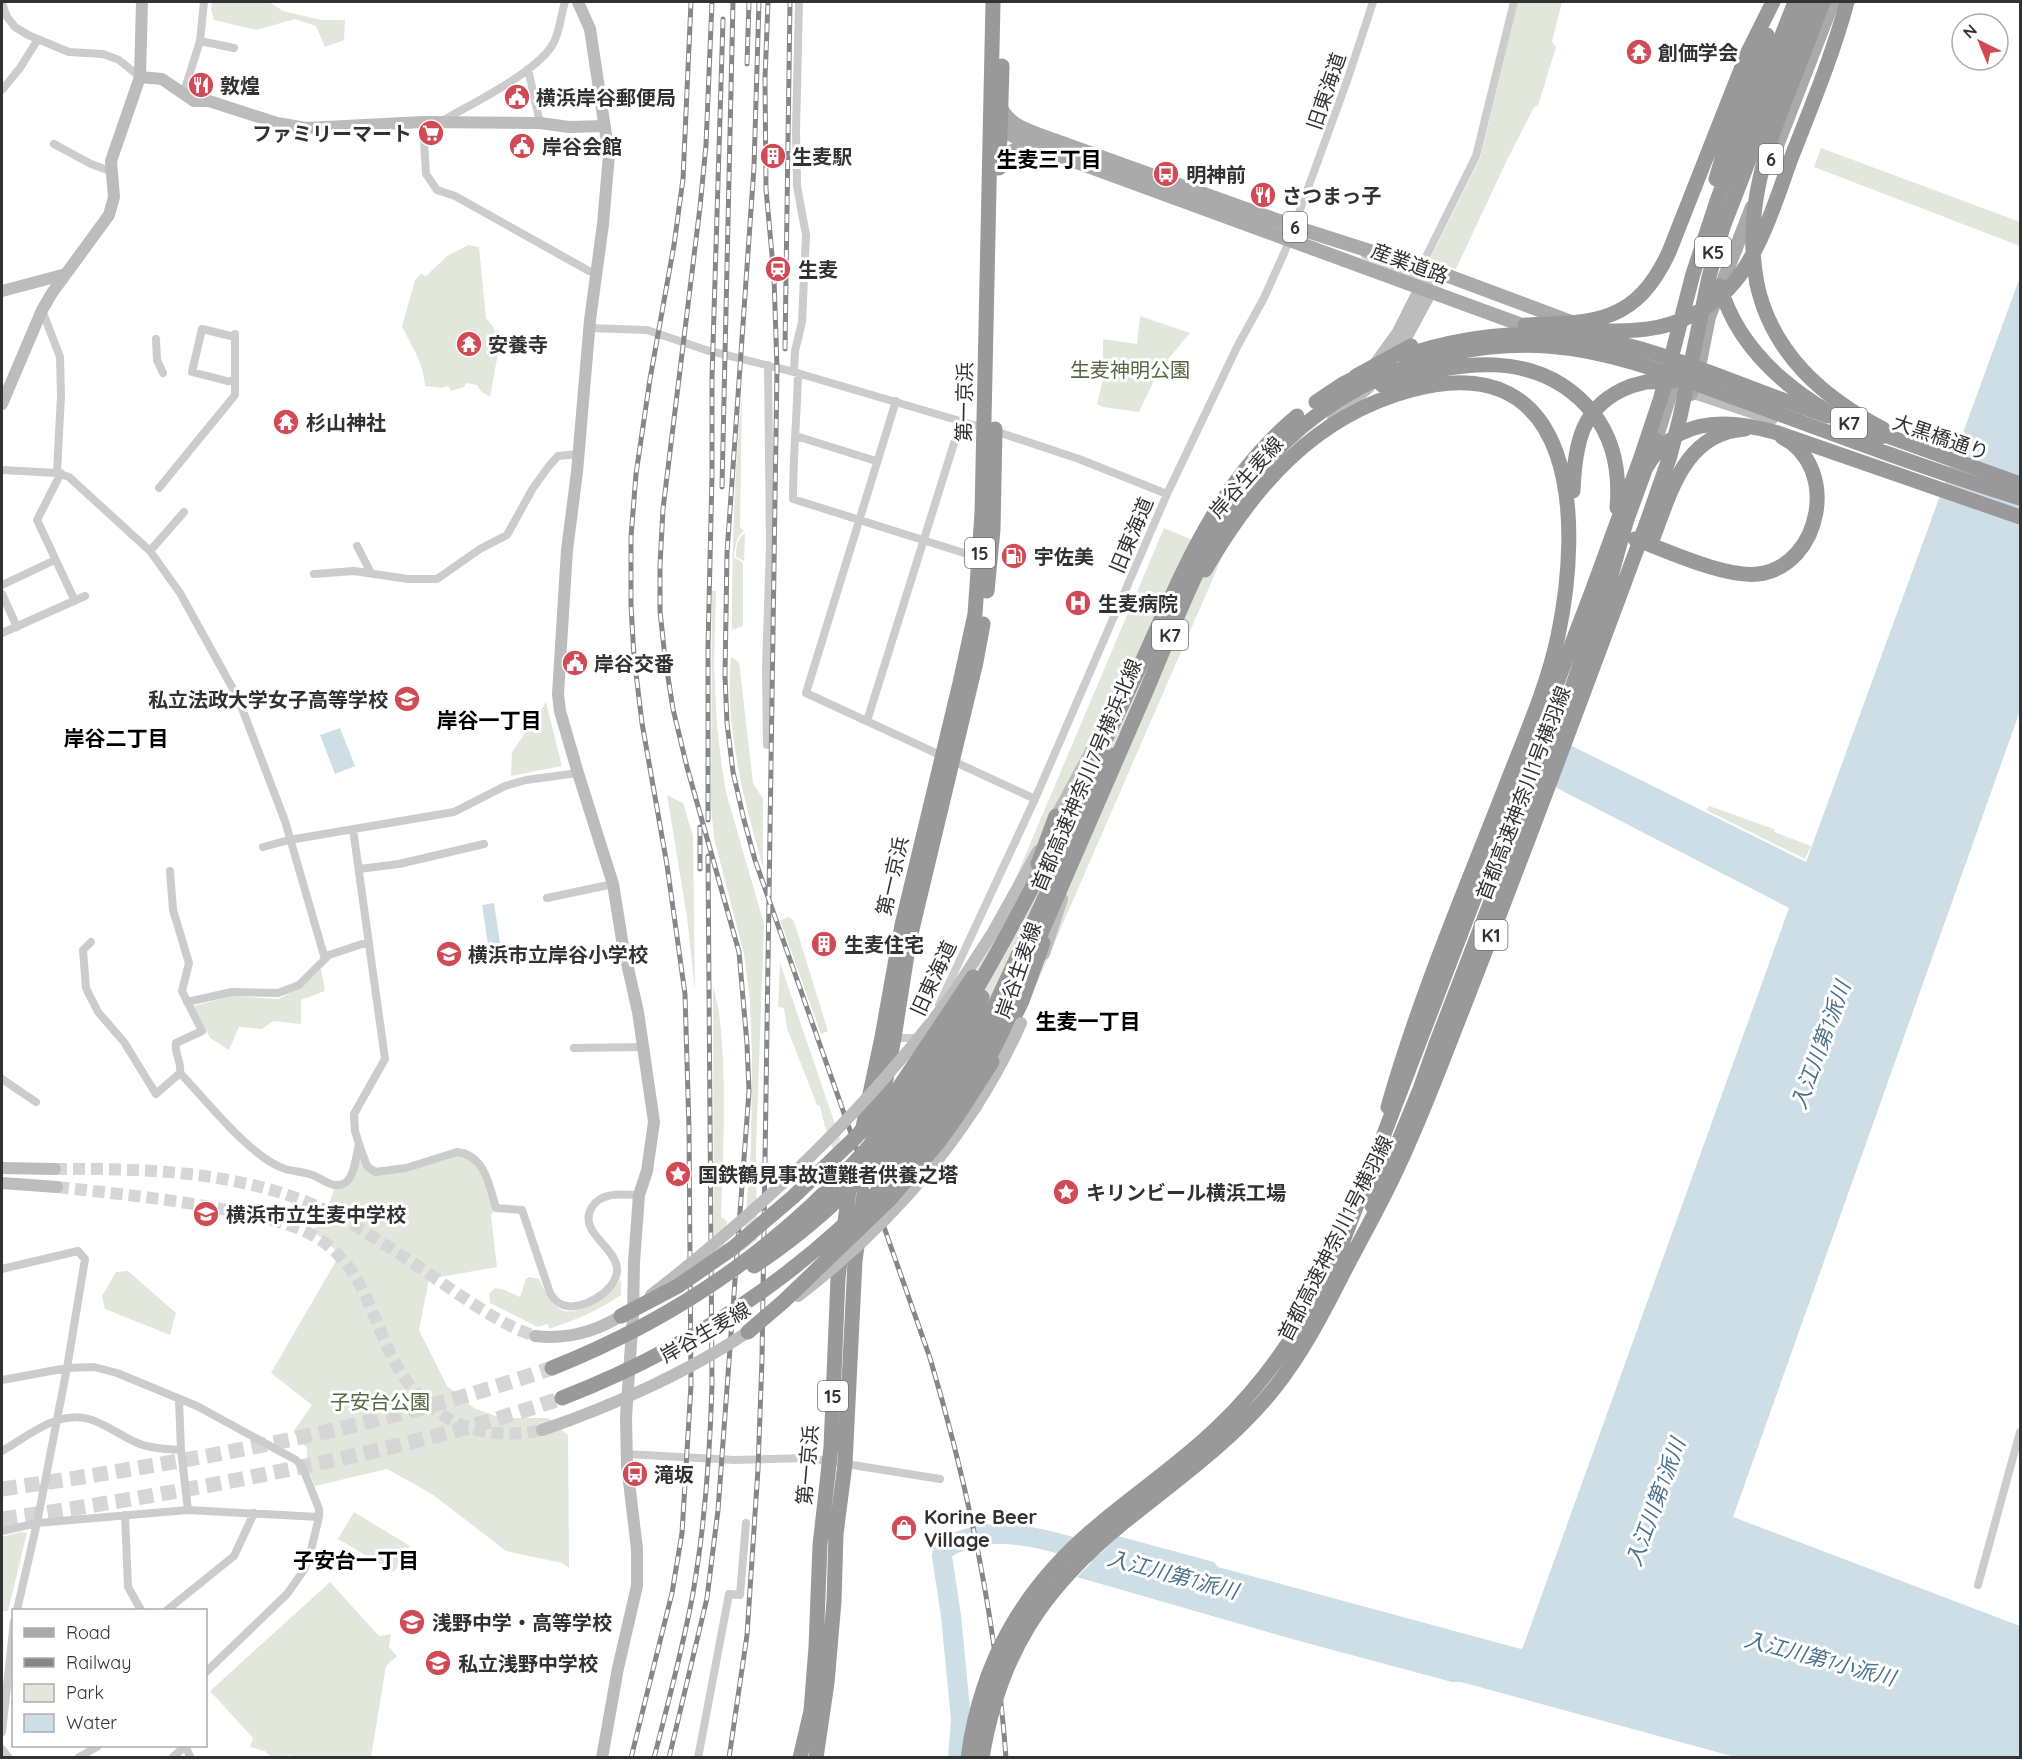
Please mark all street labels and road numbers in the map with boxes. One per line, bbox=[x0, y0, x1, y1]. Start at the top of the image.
street label: 旧東海道 bbox=[1301, 49, 1351, 133]
road number: 6 bbox=[1759, 144, 1783, 174]
road number: 6 bbox=[1283, 212, 1307, 242]
road number: K5 bbox=[1695, 237, 1731, 267]
street label: 産業道路 bbox=[1368, 238, 1452, 288]
street label: 第一京浜 bbox=[951, 362, 977, 442]
road number: K7 bbox=[1831, 408, 1867, 438]
street label: 大黒橋通り bbox=[1890, 409, 1992, 465]
street label: 岸谷生麦線 bbox=[1204, 431, 1288, 523]
street label: 旧東海道 bbox=[1104, 493, 1158, 577]
road number: 15 bbox=[965, 538, 995, 568]
road number: K7 bbox=[1152, 620, 1188, 650]
street label: 首都高速神奈川7号横浜北線 bbox=[1026, 655, 1146, 895]
street label: 首都高速神奈川1号横羽線 bbox=[1471, 682, 1575, 904]
street label: 第一京浜 bbox=[871, 834, 913, 918]
street label: 岸谷生麦線 bbox=[990, 919, 1046, 1021]
road number: K1 bbox=[1474, 920, 1508, 950]
street label: 旧東海道 bbox=[905, 936, 961, 1020]
street label: 首都高速神奈川1号横羽線 bbox=[1272, 1131, 1398, 1345]
street label: 岸谷生麦線 bbox=[655, 1296, 755, 1368]
road number: 15 bbox=[818, 1381, 848, 1411]
street label: 第一京浜 bbox=[791, 1424, 823, 1506]

